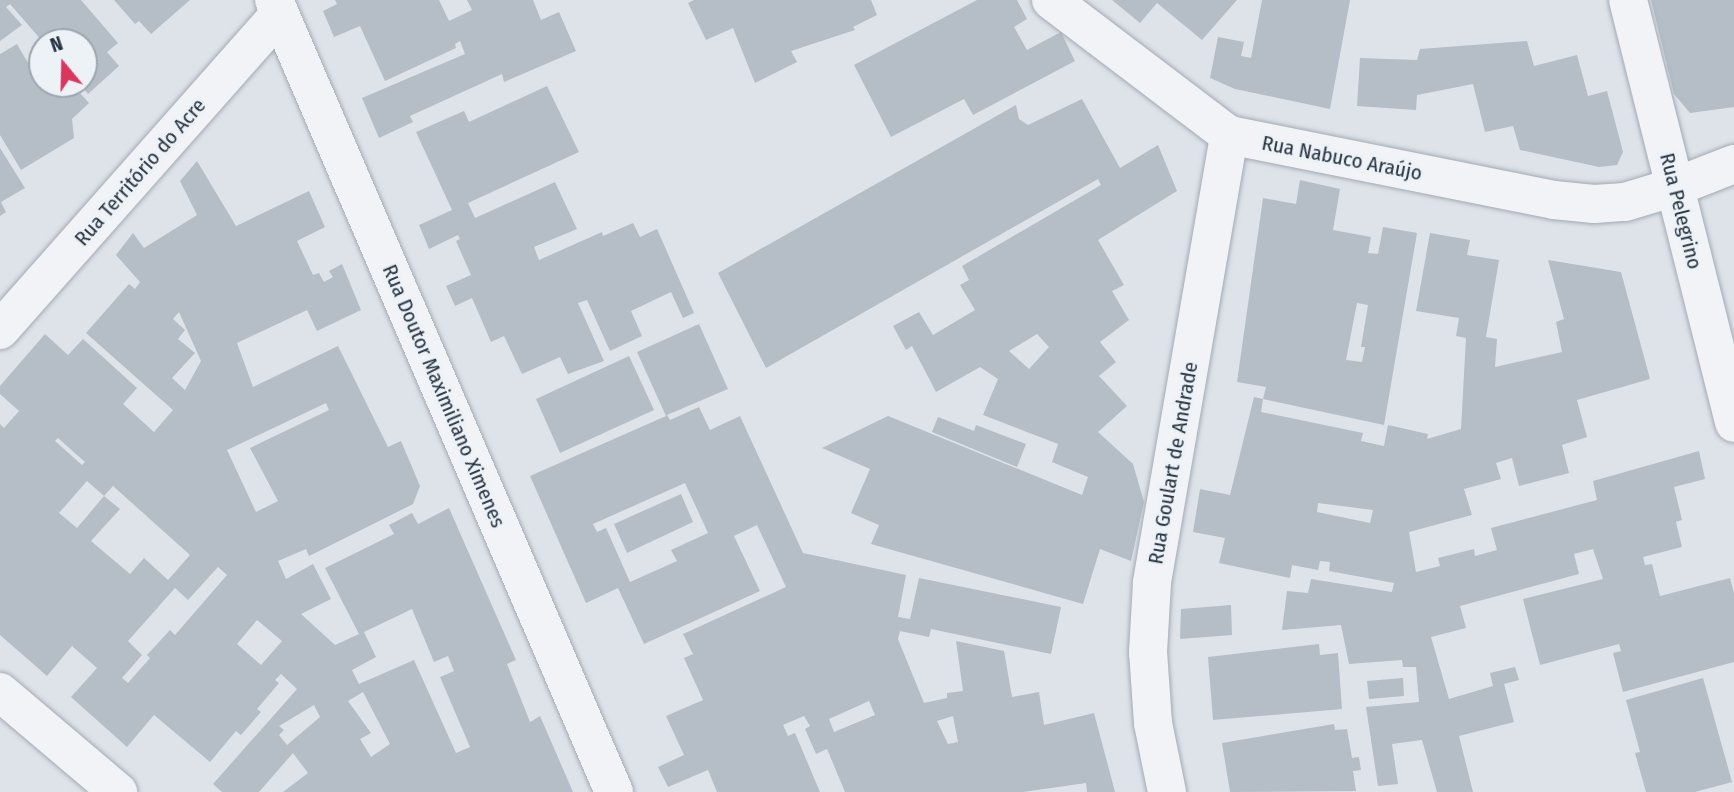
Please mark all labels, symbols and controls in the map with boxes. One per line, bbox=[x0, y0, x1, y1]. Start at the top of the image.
north arrow bbox=[28, 28, 98, 98]
text: N bbox=[48, 32, 66, 57]
street label: Rua Território do Acre bbox=[69, 93, 211, 251]
street label: Rua Nabuco Araújo bbox=[1260, 130, 1424, 186]
street label: Rua Pelegrino bbox=[1654, 150, 1708, 272]
street label: Rua Doutor Maximiliano Ximenes bbox=[377, 261, 511, 531]
street label: Rua Goulart de Andrade bbox=[1143, 360, 1203, 566]

